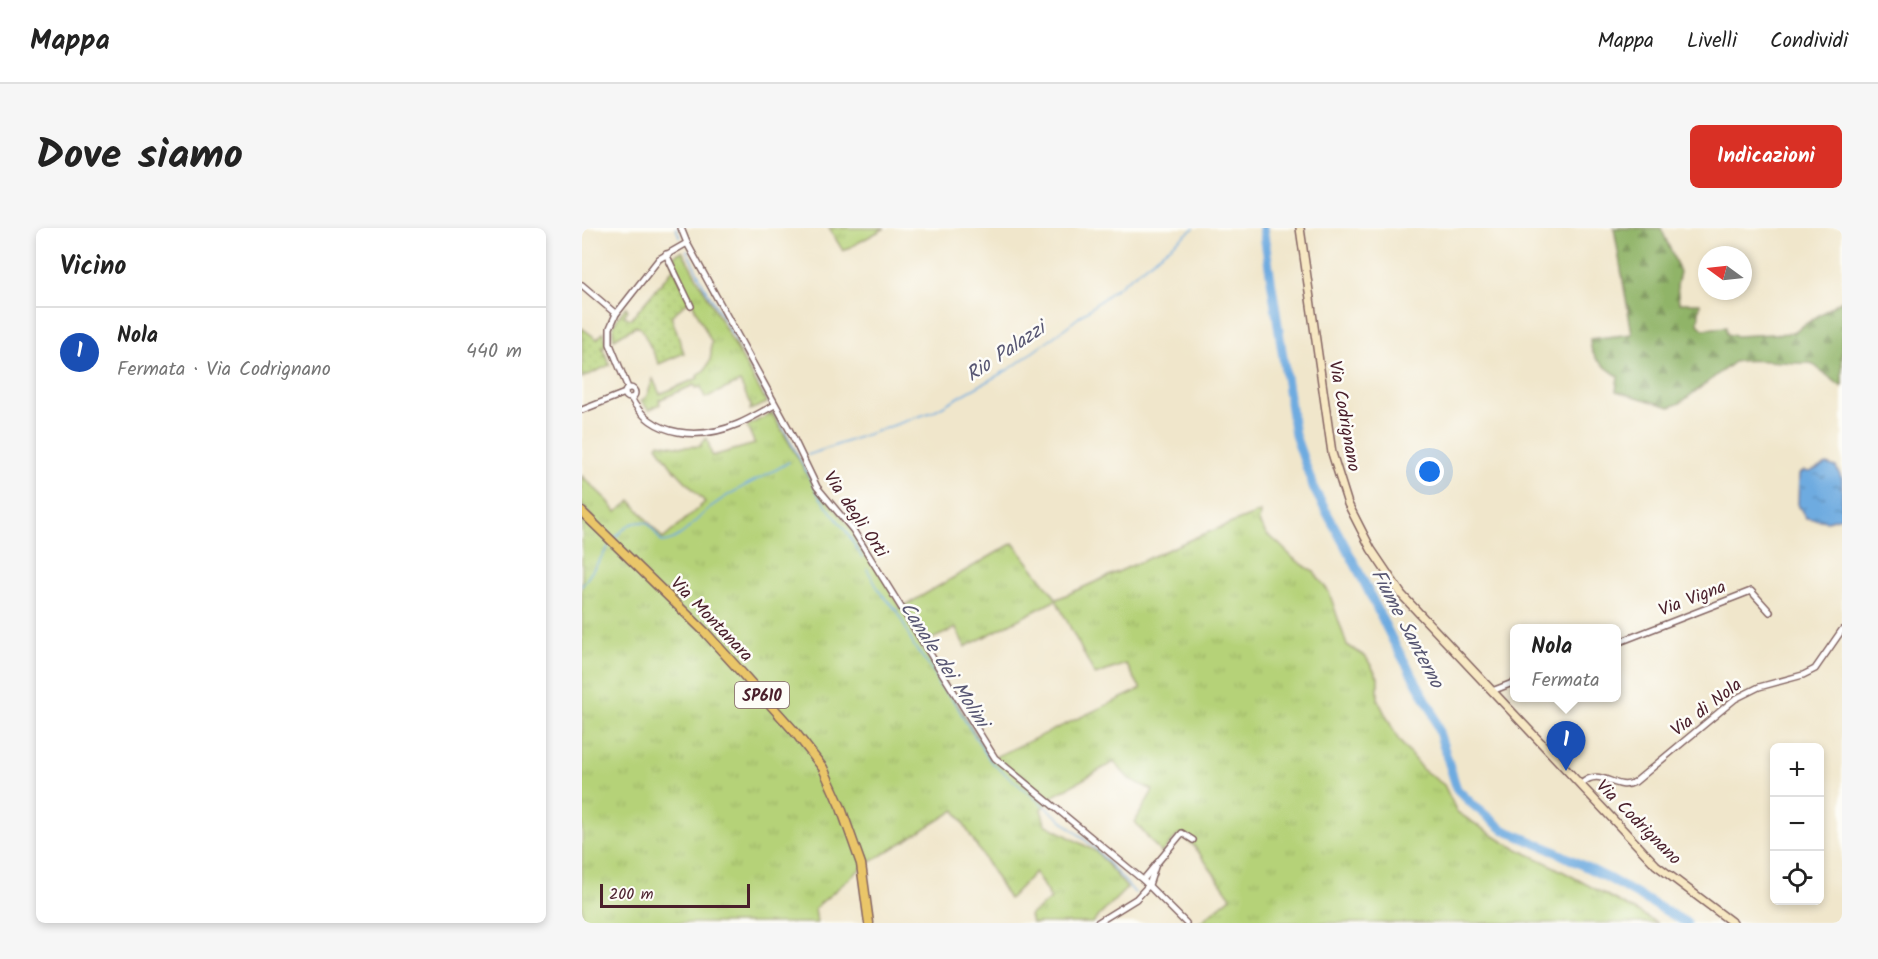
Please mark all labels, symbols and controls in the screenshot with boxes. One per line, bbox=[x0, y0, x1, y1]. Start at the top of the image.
text: Mappa bbox=[30, 19, 110, 64]
text: Mappa bbox=[1597, 25, 1654, 58]
text: Livelli bbox=[1687, 25, 1737, 58]
text: Condividi bbox=[1770, 25, 1848, 58]
text: Dove siamo bbox=[36, 123, 243, 190]
button: Indicazioni bbox=[1690, 125, 1842, 188]
text: Vicino bbox=[60, 246, 126, 288]
north arrow bbox=[1698, 246, 1752, 300]
water label: Rio Palazzi bbox=[960, 312, 1056, 391]
text: Nola bbox=[117, 319, 158, 354]
text: 1 bbox=[76, 336, 83, 368]
text: 440 m bbox=[466, 336, 522, 368]
text: Fermata · Via Codrignano bbox=[117, 354, 331, 386]
street label: Via Codrignano bbox=[1320, 359, 1368, 474]
your location bbox=[1415, 457, 1444, 486]
street label: Via degli Orti bbox=[815, 466, 895, 565]
water label: Fiume Santerno bbox=[1361, 563, 1452, 696]
street label: Via Montanara bbox=[663, 571, 759, 669]
street label: Via Vigna bbox=[1655, 573, 1730, 625]
water label: Canale dei Molini bbox=[890, 596, 999, 738]
popup bbox=[1510, 624, 1621, 702]
text: Nola bbox=[1531, 630, 1572, 665]
text: Fermata bbox=[1531, 665, 1600, 697]
street label: Via di Nola bbox=[1665, 672, 1749, 745]
road number: SP610 bbox=[735, 682, 789, 708]
pin: 1 bbox=[1546, 722, 1586, 771]
map controls bbox=[1770, 743, 1824, 905]
button: + bbox=[1770, 743, 1824, 797]
street label: Via Codrignano bbox=[1588, 773, 1688, 873]
button: − bbox=[1770, 797, 1824, 851]
button: locate bbox=[1770, 851, 1824, 905]
scale bar bbox=[600, 881, 750, 908]
text: 200 m bbox=[609, 882, 653, 907]

